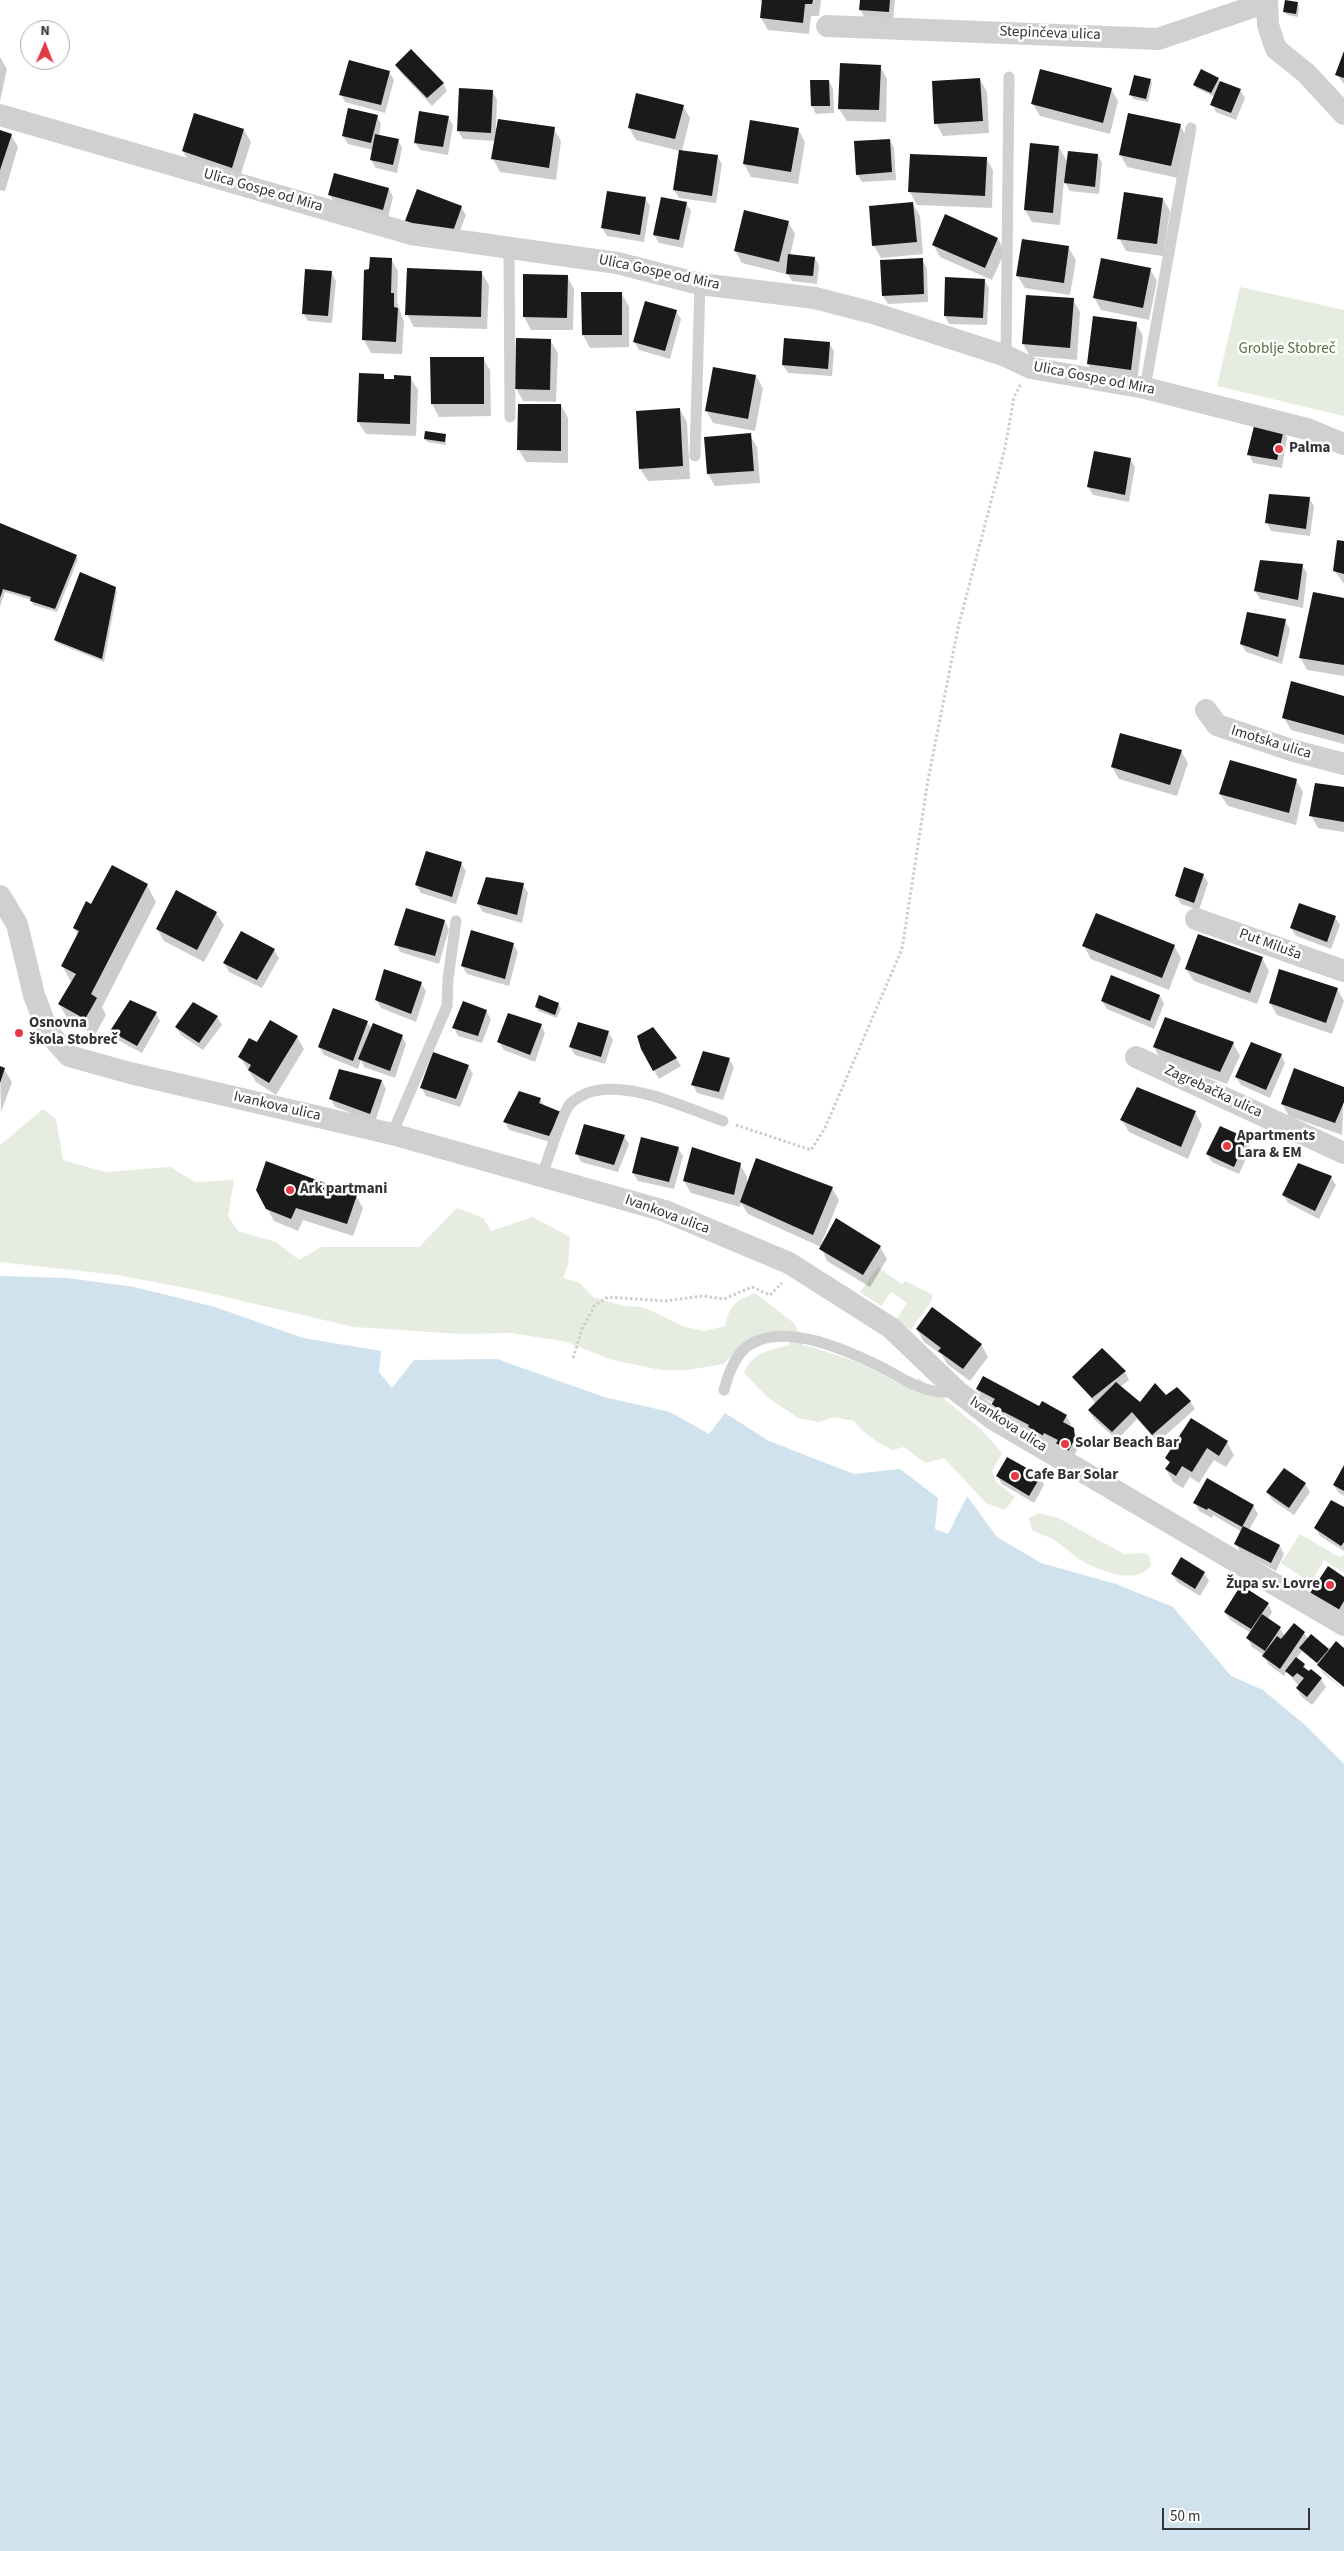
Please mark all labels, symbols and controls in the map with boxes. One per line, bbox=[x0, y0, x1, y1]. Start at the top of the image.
north arrow bbox=[20, 20, 70, 70]
text: N bbox=[40, 21, 50, 41]
street label: Stepinčeva ulica bbox=[999, 23, 1101, 45]
street label: Ulica Gospe od Mira bbox=[201, 165, 325, 217]
street label: Ulica Gospe od Mira bbox=[597, 251, 721, 295]
park label: Groblje Stobreč bbox=[1238, 341, 1336, 359]
street label: Ulica Gospe od Mira bbox=[1032, 358, 1156, 400]
place label: Palma bbox=[1289, 440, 1330, 458]
marker: Palma bbox=[1273, 443, 1285, 455]
street label: Imotska ulica bbox=[1229, 722, 1313, 764]
street label: Put Miluša bbox=[1236, 925, 1304, 965]
place label: Osnovna škola Stobreč bbox=[29, 1015, 118, 1050]
marker: Osnovna škola Stobreč bbox=[13, 1027, 25, 1039]
street label: Zagrebačka ulica bbox=[1161, 1062, 1265, 1122]
street label: Ivankova ulica bbox=[232, 1088, 322, 1126]
place label: Apartments Lara & EM bbox=[1237, 1128, 1315, 1163]
marker: Apartments Lara & EM bbox=[1221, 1140, 1233, 1152]
place label: Ark partmani bbox=[300, 1181, 387, 1199]
marker: Ark partmani bbox=[284, 1184, 296, 1196]
street label: Ivankova ulica bbox=[622, 1191, 712, 1239]
street label: Ivankova ulica bbox=[966, 1393, 1050, 1457]
place label: Solar Beach Bar bbox=[1075, 1435, 1179, 1453]
marker: Solar Beach Bar bbox=[1059, 1438, 1071, 1450]
place label: Cafe Bar Solar bbox=[1025, 1467, 1118, 1485]
marker: Cafe Bar Solar bbox=[1009, 1470, 1021, 1482]
place label: Župa sv. Lovre bbox=[1226, 1576, 1320, 1594]
marker: Župa sv. Lovre bbox=[1324, 1579, 1336, 1591]
scale bar bbox=[1164, 2498, 1312, 2530]
text: 50 m bbox=[1170, 2506, 1200, 2527]

